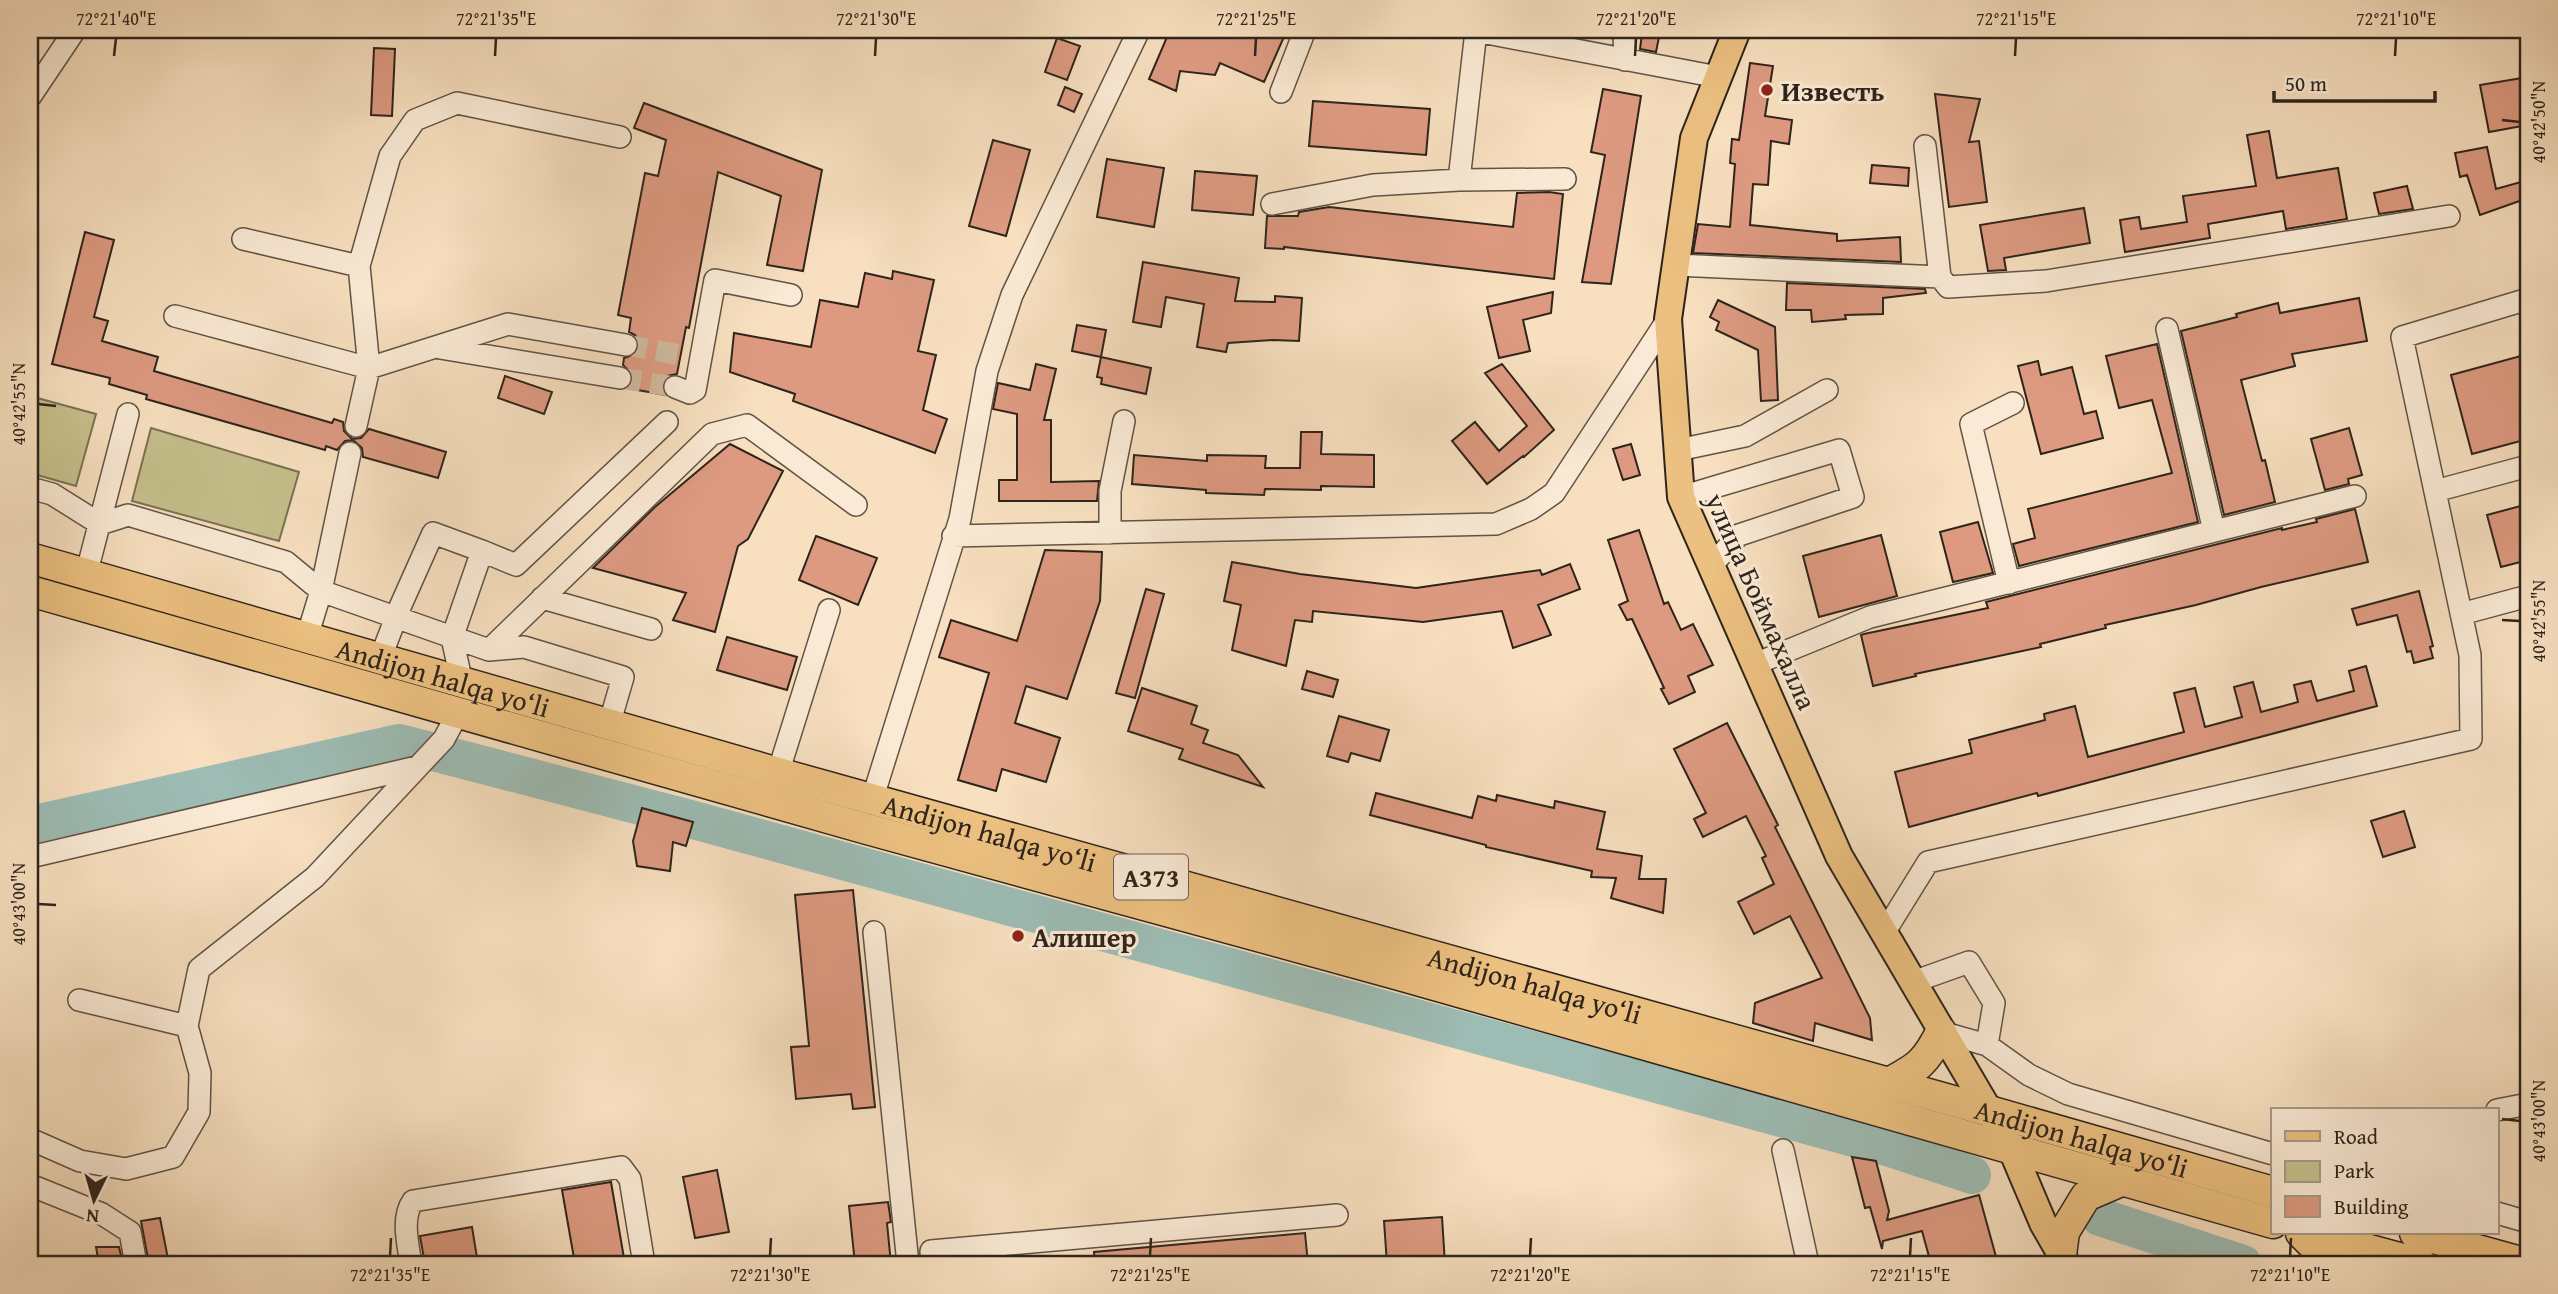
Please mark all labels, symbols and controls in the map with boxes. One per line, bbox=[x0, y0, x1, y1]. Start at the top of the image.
text: 72°21'40"E bbox=[76, 5, 156, 32]
text: 72°21'35"E bbox=[456, 5, 536, 32]
text: 72°21'30"E bbox=[836, 5, 916, 32]
text: 72°21'25"E bbox=[1216, 5, 1296, 32]
text: 72°21'20"E bbox=[1596, 5, 1676, 32]
text: 72°21'15"E bbox=[1976, 5, 2056, 32]
text: 72°21'10"E bbox=[2356, 5, 2436, 32]
scale bar bbox=[2274, 60, 2436, 104]
text: 50 m bbox=[2285, 68, 2327, 99]
place label: Известь bbox=[1781, 70, 1885, 111]
text: 40°42'50"N bbox=[2525, 80, 2552, 163]
marker: Известь bbox=[1759, 82, 1775, 98]
text: 40°42'55"N bbox=[5, 362, 32, 445]
street label: улица Боймахалла bbox=[1695, 485, 1829, 717]
text: 40°42'55"N bbox=[2525, 579, 2552, 662]
street label: Andijon halqa yo‘li bbox=[332, 627, 555, 727]
street label: Andijon halqa yo‘li bbox=[878, 783, 1101, 881]
road number: A373 bbox=[1114, 855, 1188, 900]
text: 40°43'00"N bbox=[5, 862, 32, 945]
place label: Алишер bbox=[1032, 916, 1136, 957]
marker: Алишер bbox=[1010, 928, 1026, 944]
street label: Andijon halqa yo‘li bbox=[1423, 935, 1647, 1034]
text: 40°43'00"N bbox=[2525, 1079, 2552, 1162]
street label: Andijon halqa yo‘li bbox=[1970, 1088, 2193, 1187]
legend bbox=[2271, 1108, 2498, 1234]
text: Road bbox=[2334, 1121, 2379, 1152]
text: Park bbox=[2334, 1155, 2375, 1186]
north arrow bbox=[60, 1164, 130, 1234]
text: Building bbox=[2334, 1191, 2409, 1222]
text: N bbox=[85, 1202, 100, 1231]
text: 72°21'35"E bbox=[350, 1261, 430, 1288]
text: 72°21'30"E bbox=[730, 1261, 810, 1288]
text: 72°21'25"E bbox=[1110, 1261, 1190, 1288]
text: 72°21'20"E bbox=[1490, 1261, 1570, 1288]
text: 72°21'15"E bbox=[1870, 1261, 1950, 1288]
text: 72°21'10"E bbox=[2250, 1261, 2330, 1288]

